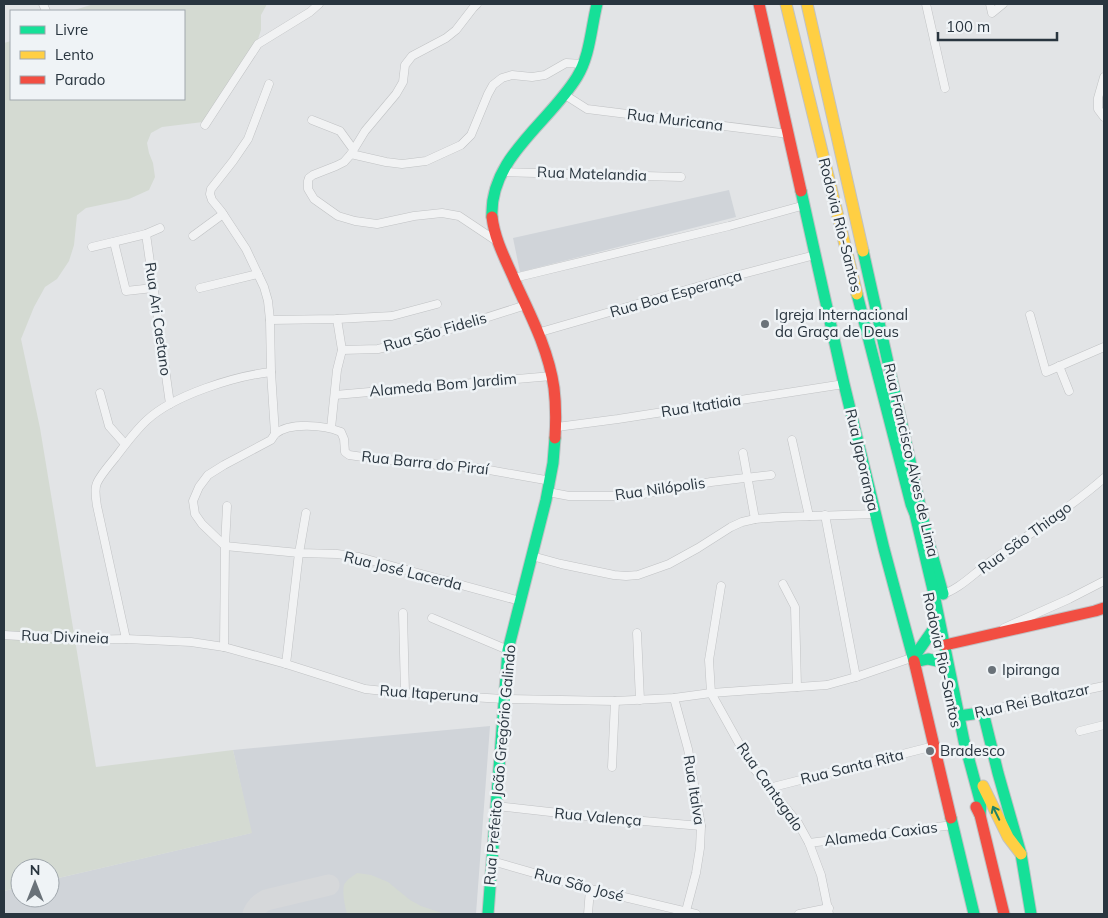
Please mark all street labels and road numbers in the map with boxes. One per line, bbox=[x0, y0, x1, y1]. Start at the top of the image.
street label: Rua Muricana bbox=[626, 104, 724, 135]
street label: Rodovia Rio-Santos bbox=[815, 156, 866, 294]
street label: Rua Matelandia bbox=[537, 162, 647, 185]
street label: Rua Ari Caetano bbox=[141, 261, 176, 377]
street label: Rua Boa Esperança bbox=[608, 266, 744, 321]
street label: Rua São Fidelis bbox=[381, 308, 489, 355]
street label: Rua Francisco Alves de Lima bbox=[880, 361, 943, 559]
street label: Alameda Bom Jardim bbox=[369, 369, 517, 400]
street label: Rua Itatiaia bbox=[660, 390, 742, 421]
street label: Rua Japoranga bbox=[841, 407, 884, 513]
street label: Rua Barra do Piraí bbox=[361, 446, 491, 479]
street label: Rua Nilópolis bbox=[614, 473, 706, 504]
street label: Rua São Thiago bbox=[974, 497, 1075, 578]
street label: Rua José Lacerda bbox=[342, 547, 464, 594]
street label: Rodovia Rio-Santos bbox=[919, 590, 966, 729]
street label: Rua Divineia bbox=[21, 625, 109, 648]
street label: Rua Prefeito João Gregório Galindo bbox=[480, 644, 519, 886]
street label: Rua Rei Baltazar bbox=[973, 679, 1092, 722]
street label: Rua Itaperuna bbox=[379, 681, 479, 706]
street label: Rua Cantagalo bbox=[733, 739, 808, 835]
street label: Rua Santa Rita bbox=[798, 745, 905, 788]
street label: Rua Italva bbox=[680, 754, 709, 826]
street label: Rua Valença bbox=[554, 803, 642, 830]
street label: Alameda Caxias bbox=[823, 817, 939, 850]
street label: Rua São José bbox=[532, 863, 626, 906]

